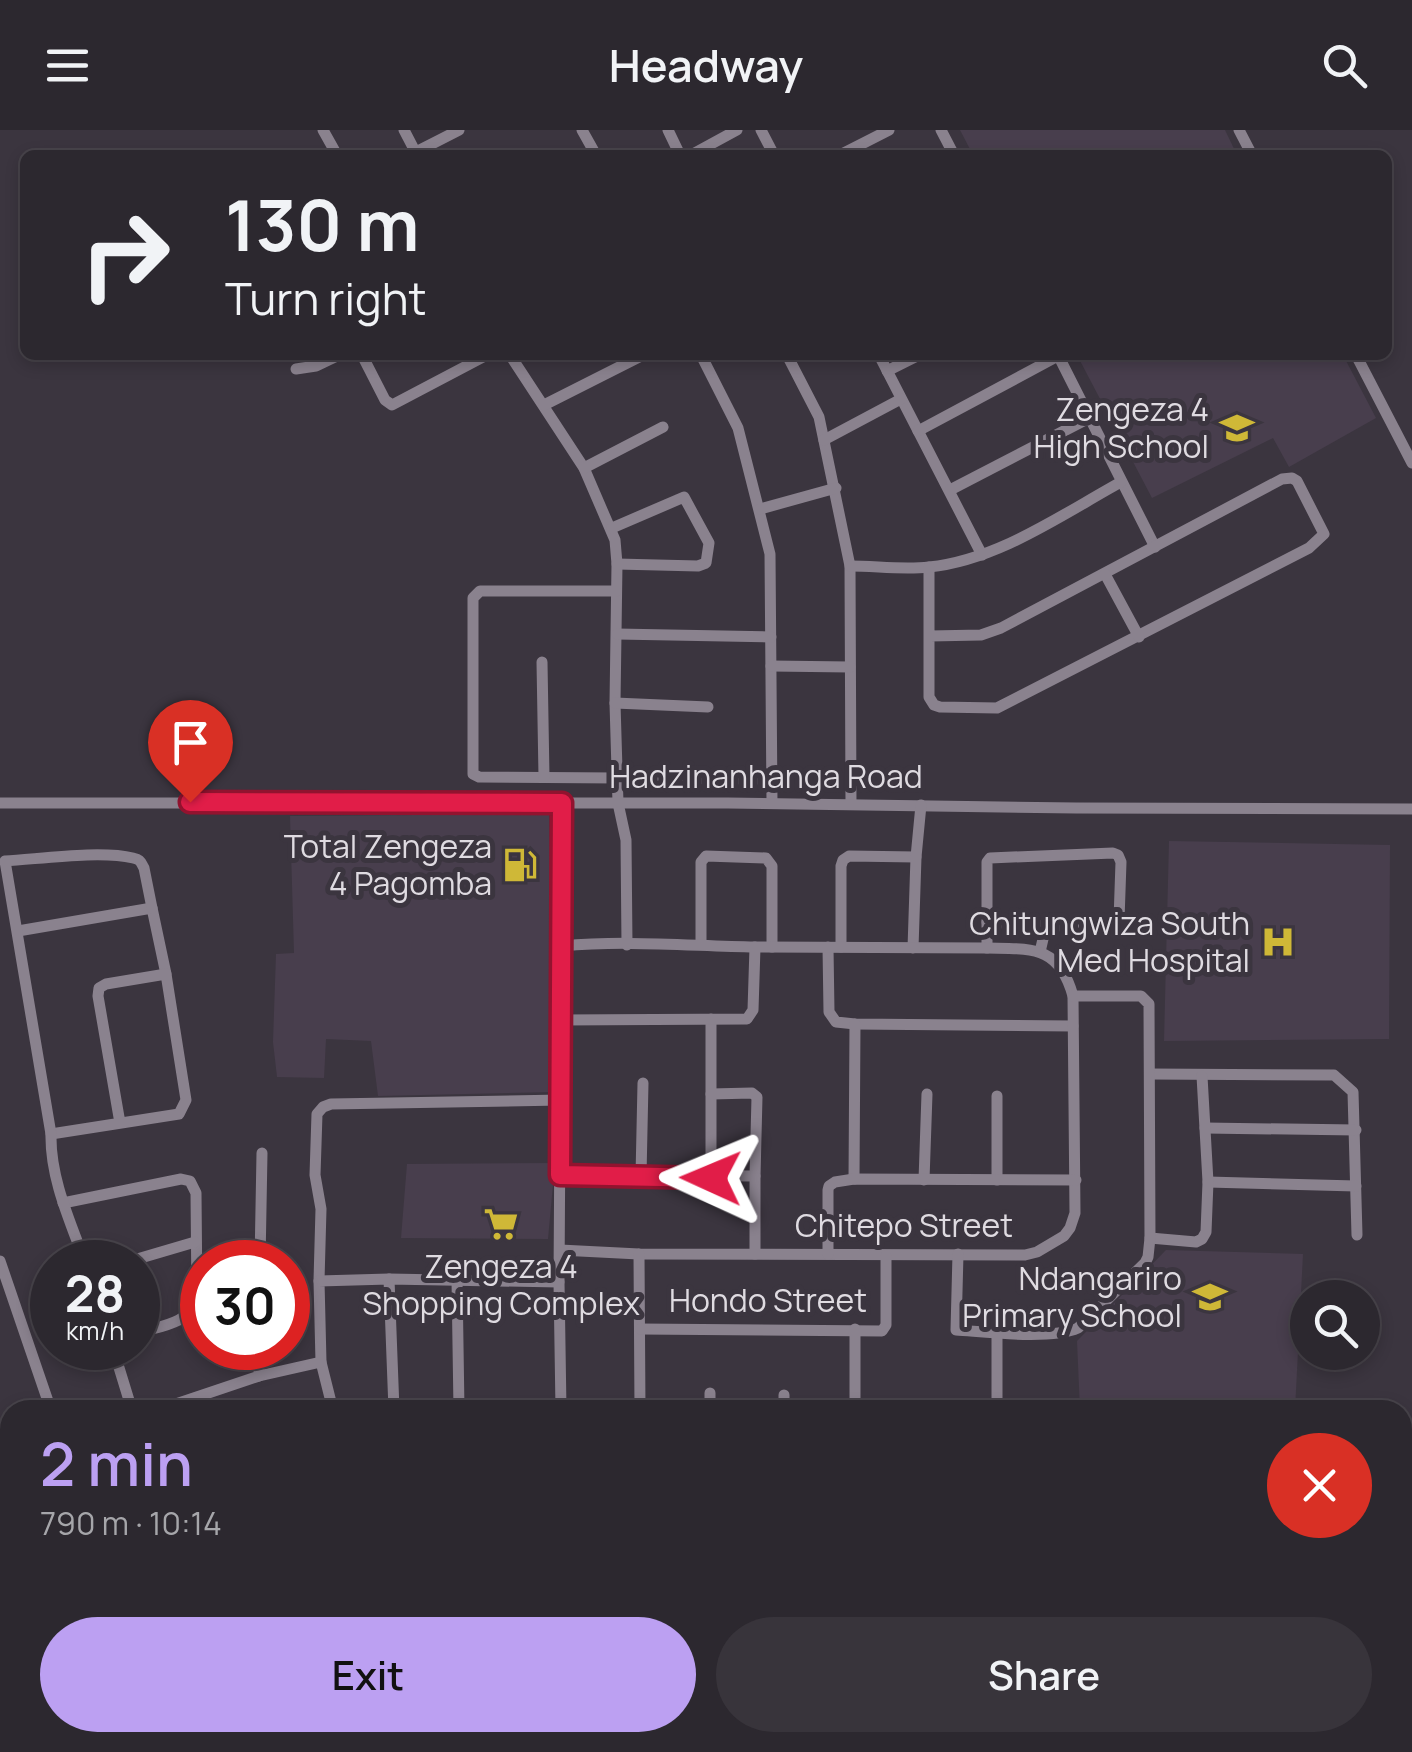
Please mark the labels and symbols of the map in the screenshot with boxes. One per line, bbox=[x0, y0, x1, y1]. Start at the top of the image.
place label: Zengeza 4 High School bbox=[1033, 387, 1209, 468]
school or university icon: Zengeza 4 High School bbox=[1218, 409, 1256, 447]
pin bbox=[148, 700, 233, 803]
street label: Hadzinanhanga Road bbox=[609, 754, 923, 798]
place label: Total Zengeza 4 Pagomba bbox=[284, 824, 492, 905]
fuel station icon: Total Zengeza 4 Pagomba bbox=[501, 846, 539, 884]
place label: Chitungwiza South Med Hospital bbox=[969, 901, 1250, 982]
hospital icon: Chitungwiza South Med Hospital bbox=[1259, 923, 1297, 961]
position arrow bbox=[659, 1126, 763, 1230]
street label: Chitepo Street bbox=[795, 1203, 1013, 1247]
supermarket icon: Zengeza 4 Shopping Complex bbox=[482, 1205, 520, 1243]
speed limit sign: 30 bbox=[180, 1240, 310, 1370]
place label: Zengeza 4 Shopping Complex bbox=[362, 1244, 640, 1325]
place label: Ndangariro Primary School bbox=[962, 1256, 1182, 1337]
street label: Hondo Street bbox=[669, 1278, 867, 1322]
school or university icon: Ndangariro Primary School bbox=[1191, 1278, 1229, 1316]

